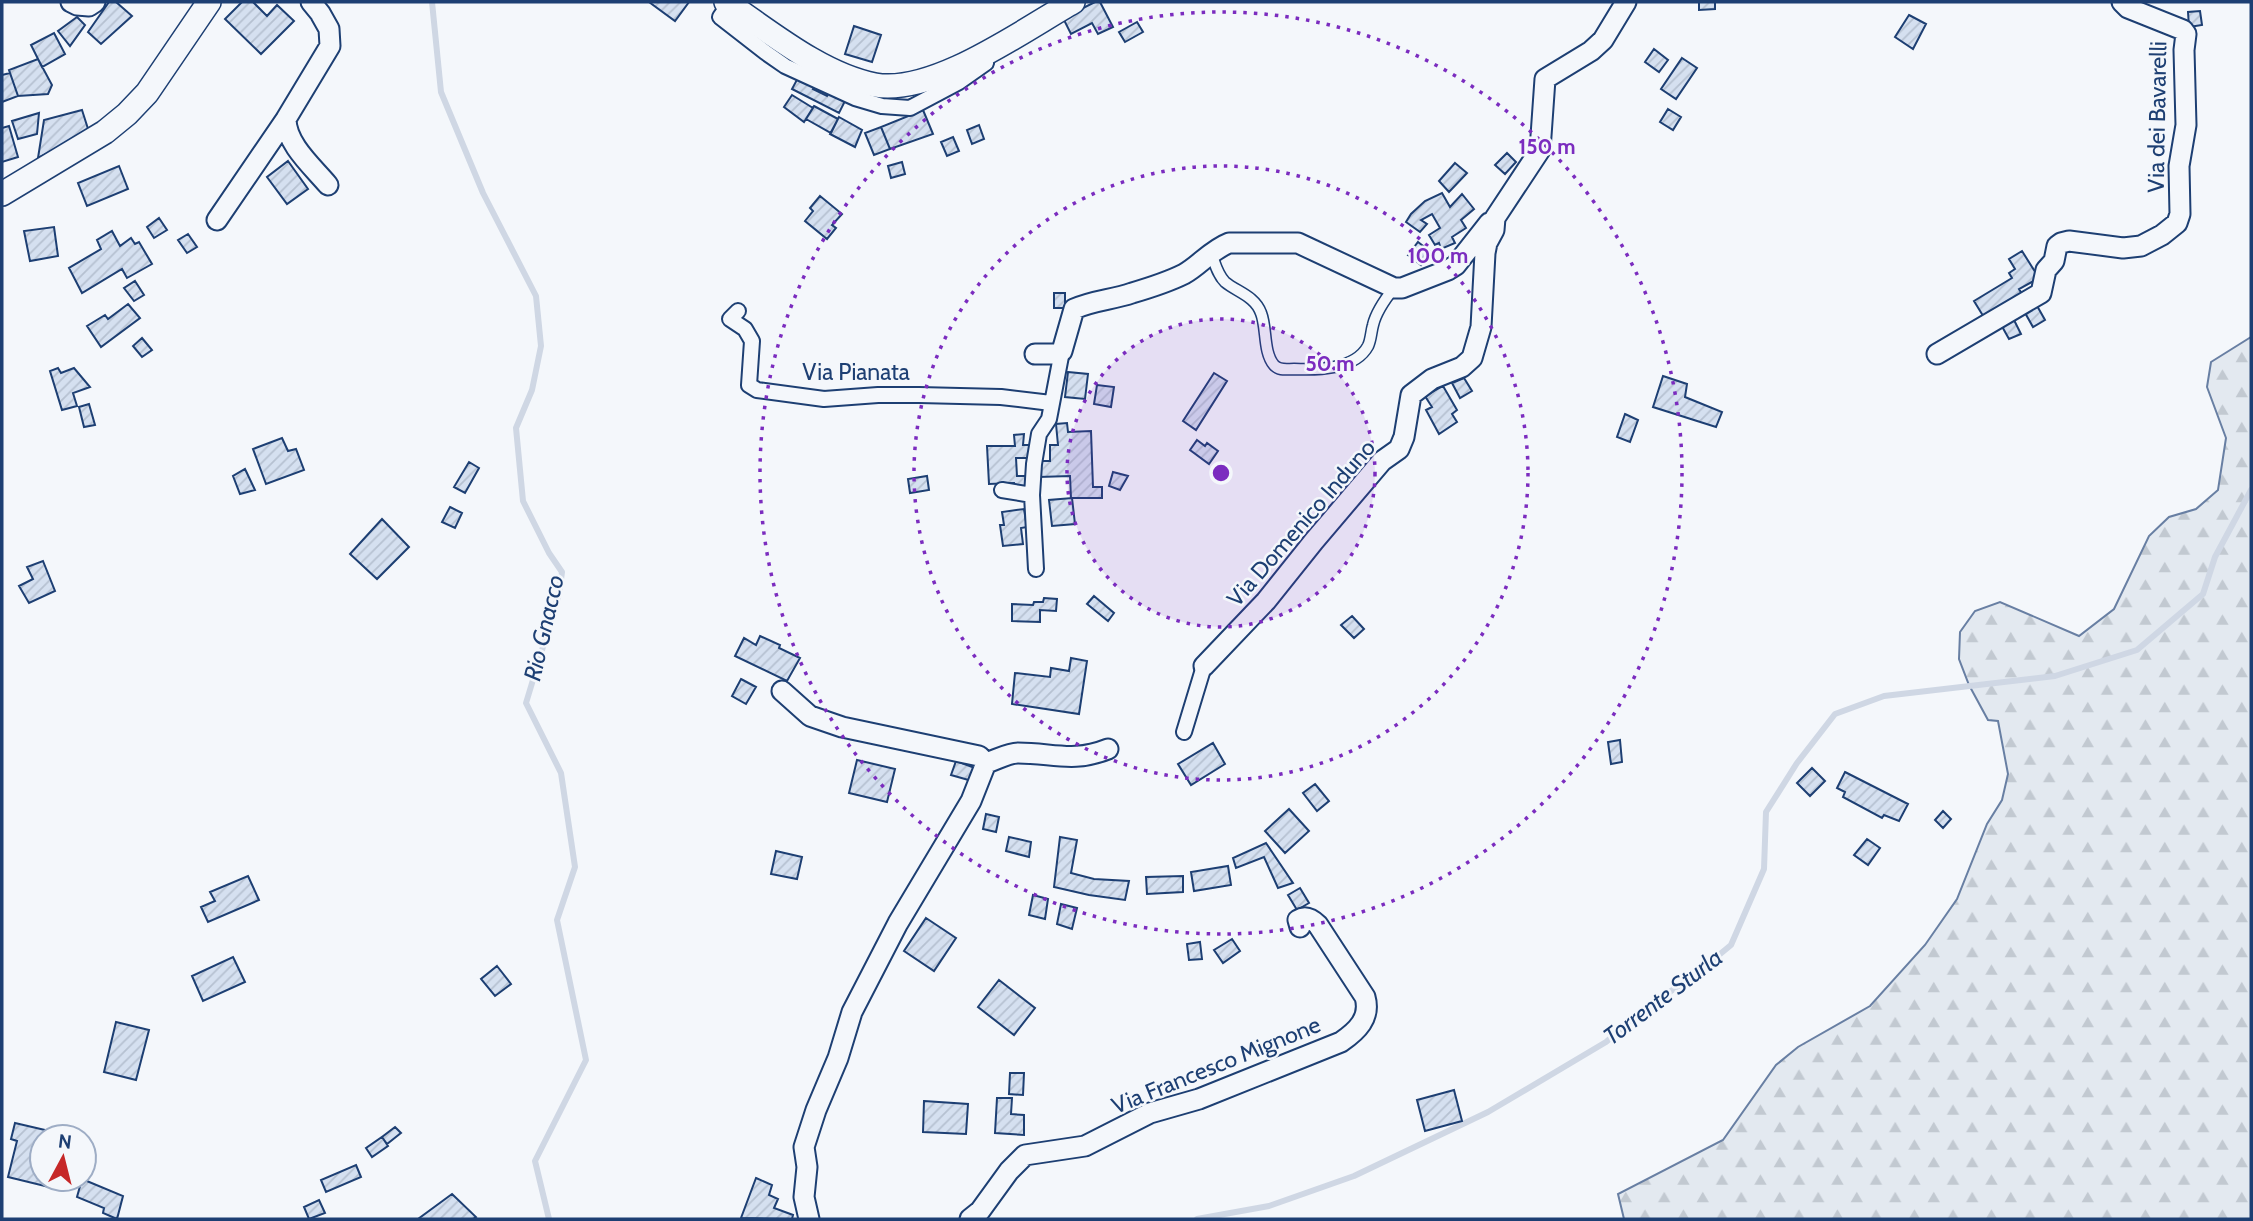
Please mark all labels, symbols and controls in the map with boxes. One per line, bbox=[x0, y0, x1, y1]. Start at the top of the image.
street label: Via dei Bavarelli bbox=[2142, 41, 2172, 193]
text: 150 m bbox=[1519, 134, 1575, 159]
text: 100 m bbox=[1408, 243, 1468, 268]
text: 50 m bbox=[1305, 351, 1355, 376]
street label: Via Pianata bbox=[802, 358, 910, 386]
street label: Via Domenico Induno bbox=[1221, 434, 1381, 612]
centre of rings bbox=[1209, 461, 1233, 485]
water label: Rio Gnacco bbox=[517, 572, 570, 684]
water label: Torrente Sturla bbox=[1597, 942, 1728, 1051]
street label: Via Francesco Mignone bbox=[1107, 1010, 1325, 1120]
north arrow bbox=[28, 1123, 98, 1193]
text: N bbox=[57, 1129, 73, 1154]

